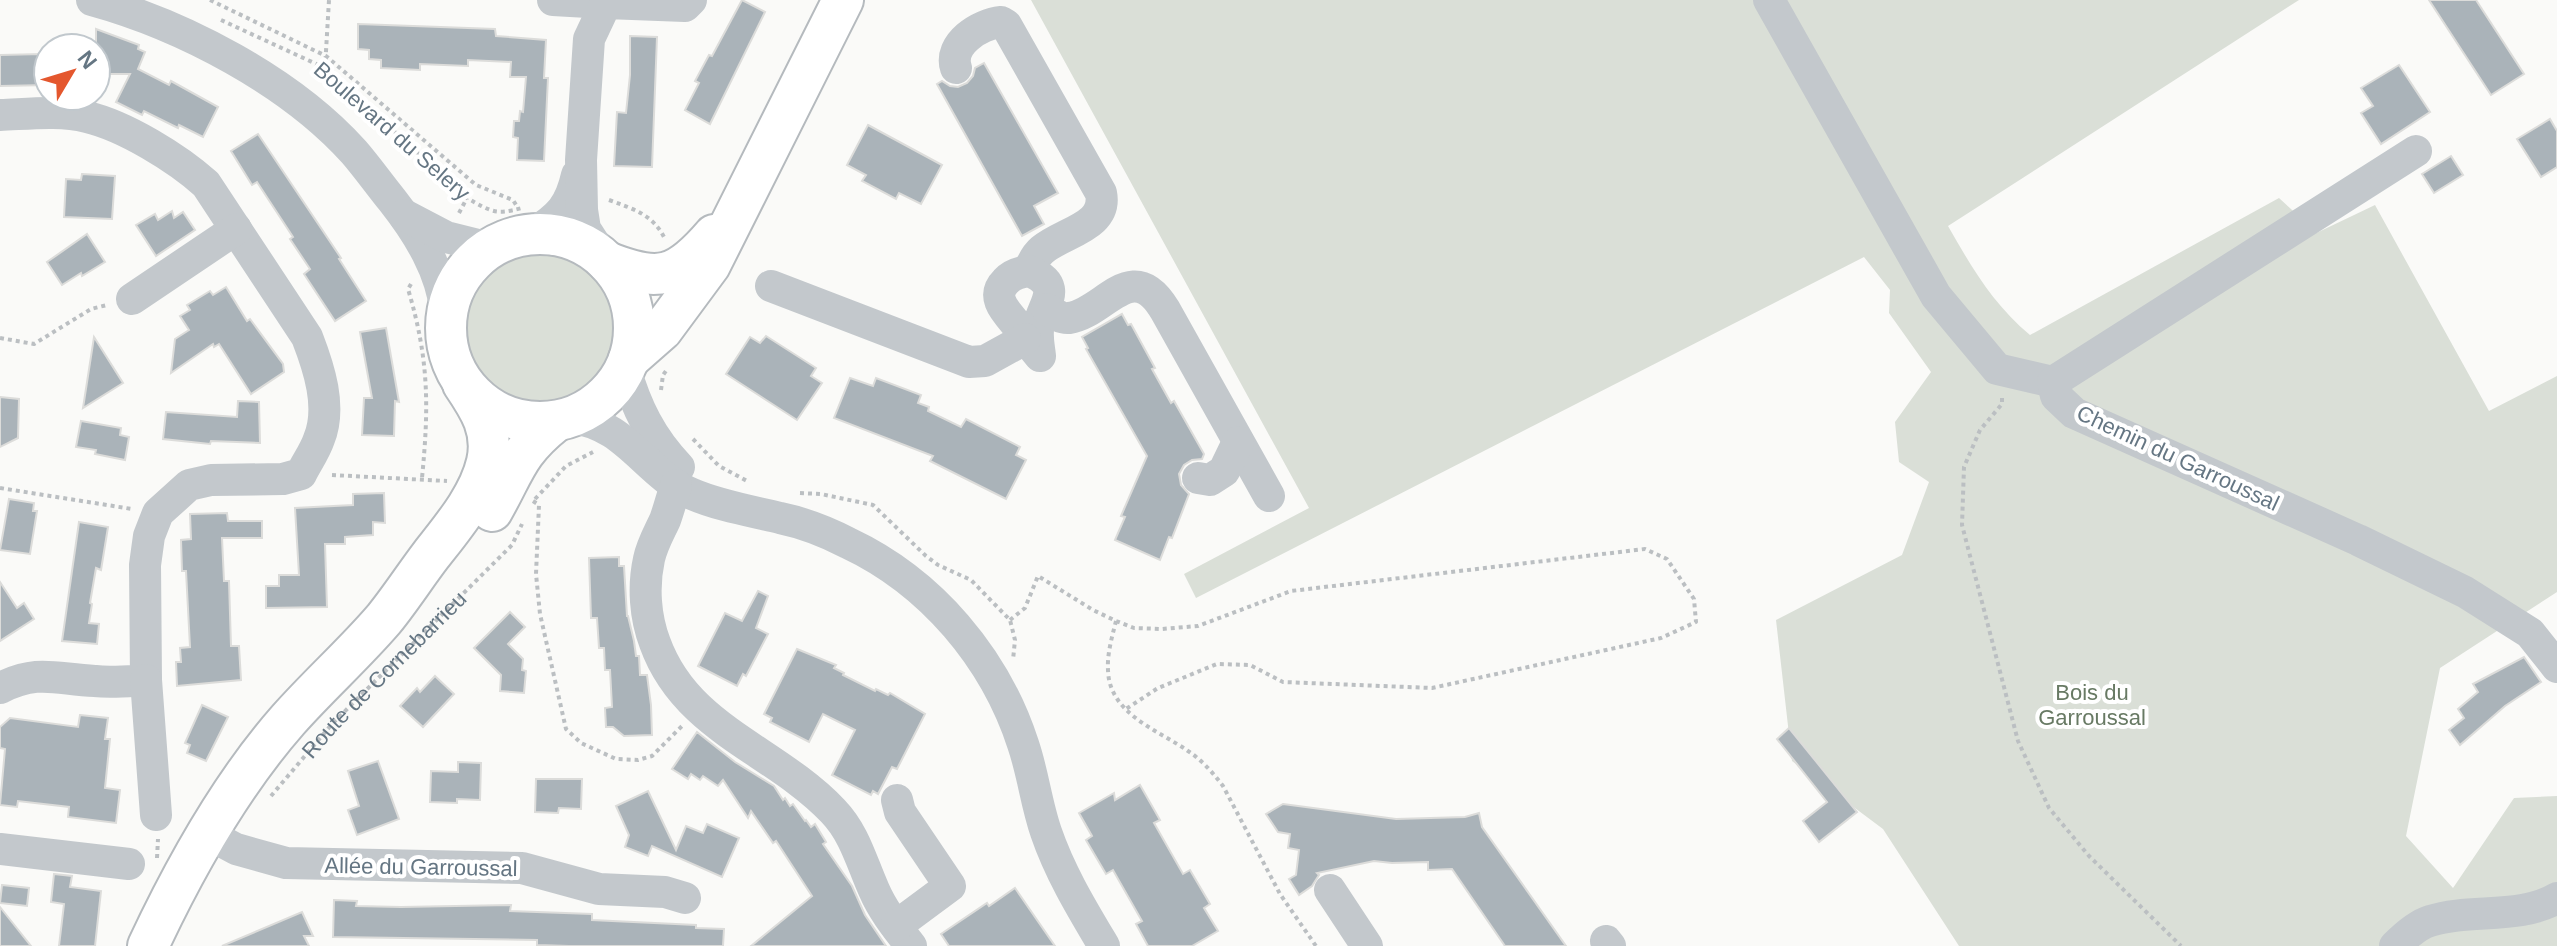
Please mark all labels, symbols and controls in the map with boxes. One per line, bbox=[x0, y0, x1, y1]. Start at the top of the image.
north arrow bbox=[32, 32, 112, 112]
text: N bbox=[73, 46, 102, 74]
street label: Boulevard du Selery bbox=[309, 57, 475, 205]
street label: Chemin du Garroussal bbox=[2073, 400, 2283, 516]
street label: Route de Cornebarrieu bbox=[296, 586, 471, 763]
park label: Bois du Garroussal bbox=[2038, 680, 2146, 730]
street label: Allée du Garroussal bbox=[324, 853, 518, 881]

